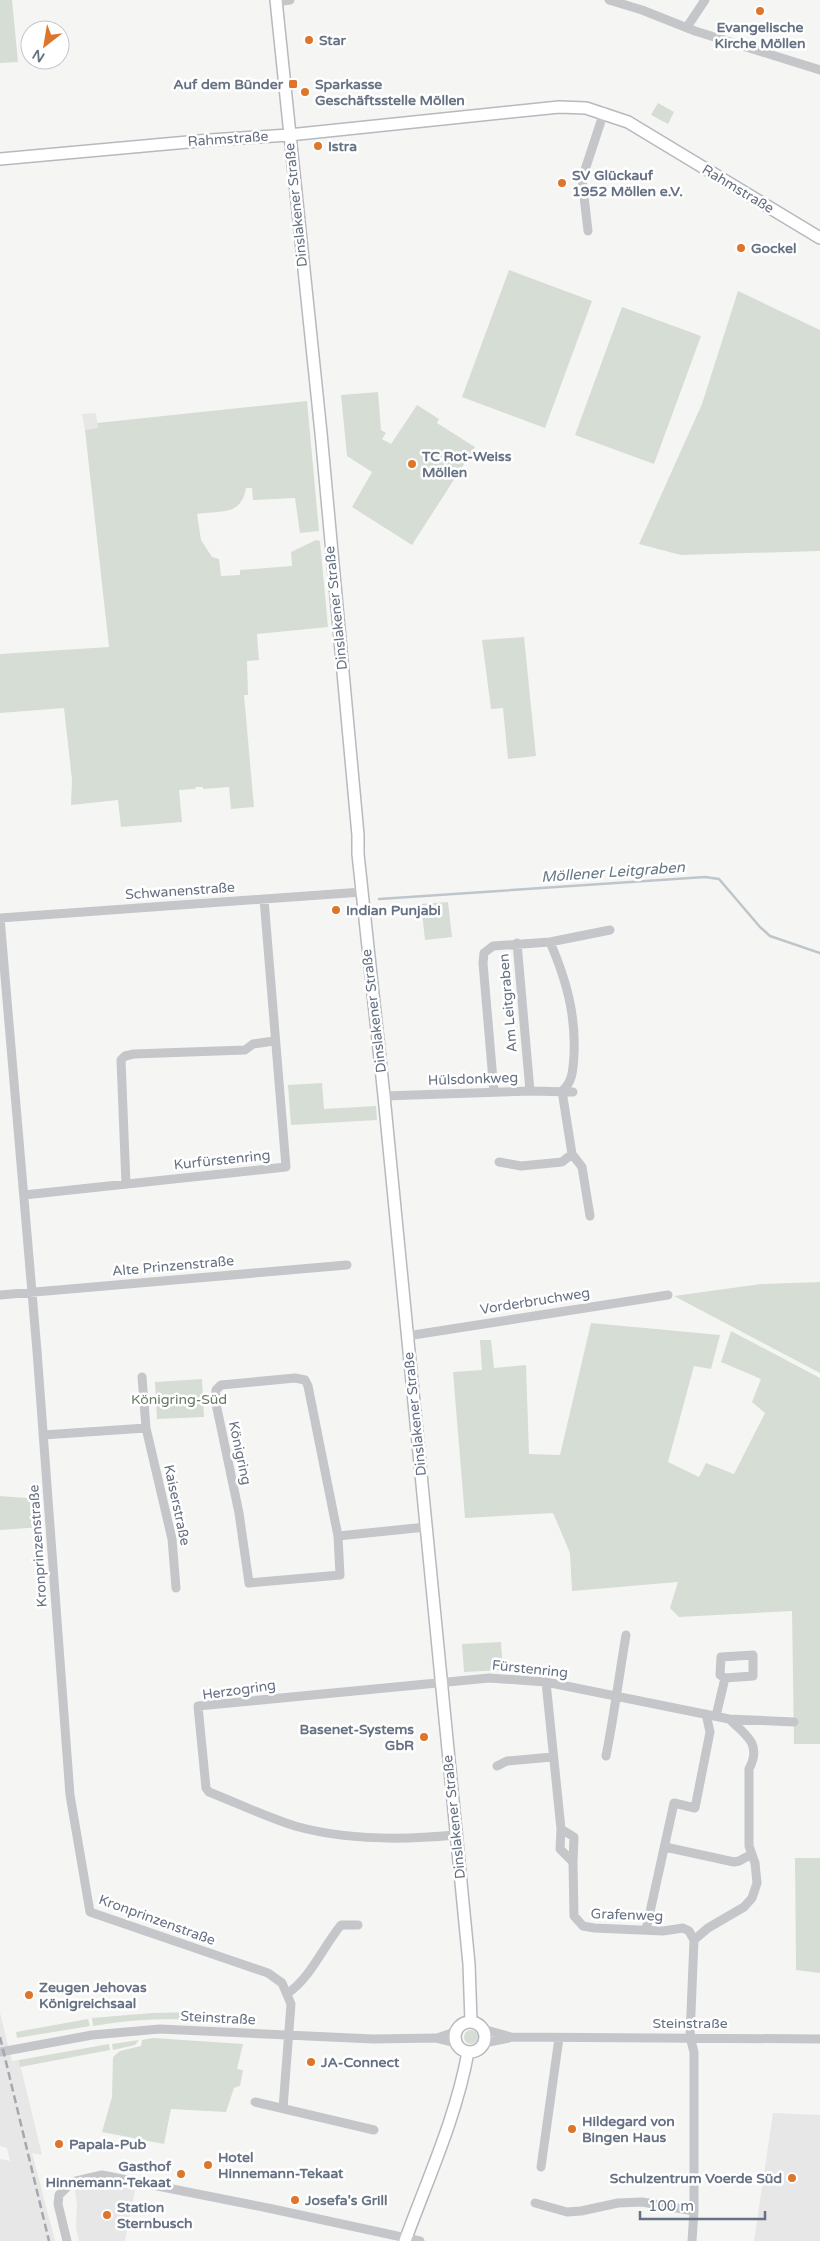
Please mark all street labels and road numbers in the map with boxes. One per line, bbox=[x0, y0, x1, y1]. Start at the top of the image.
street label: Rahmstraße bbox=[187, 128, 269, 150]
street label: Dinslakener Straße bbox=[281, 142, 311, 268]
street label: Rahmstraße bbox=[699, 161, 777, 217]
street label: Dinslakener Straße bbox=[321, 545, 351, 671]
street label: Schwanenstraße bbox=[125, 879, 236, 903]
street label: Dinslakener Straße bbox=[358, 948, 390, 1074]
street label: Am Leitgraben bbox=[495, 953, 521, 1053]
street label: Hülsdonkweg bbox=[428, 1069, 518, 1089]
street label: Kurfürstenring bbox=[173, 1146, 271, 1174]
street label: Alte Prinzenstraße bbox=[111, 1252, 235, 1280]
street label: Vorderbruchweg bbox=[479, 1284, 591, 1318]
street label: Dinslakener Straße bbox=[400, 1351, 430, 1477]
street label: Königring bbox=[225, 1419, 255, 1487]
street label: Kaiserstraße bbox=[160, 1463, 194, 1547]
street label: Kronprinzenstraße bbox=[25, 1484, 51, 1608]
street label: Fürstenring bbox=[491, 1657, 569, 1681]
street label: Herzogring bbox=[201, 1676, 277, 1704]
street label: Dinslakener Straße bbox=[439, 1754, 469, 1880]
street label: Kronprinzenstraße bbox=[96, 1891, 218, 1949]
street label: Grafenweg bbox=[590, 1905, 664, 1925]
street label: Steinstraße bbox=[180, 2008, 256, 2028]
street label: Steinstraße bbox=[652, 2015, 728, 2032]

